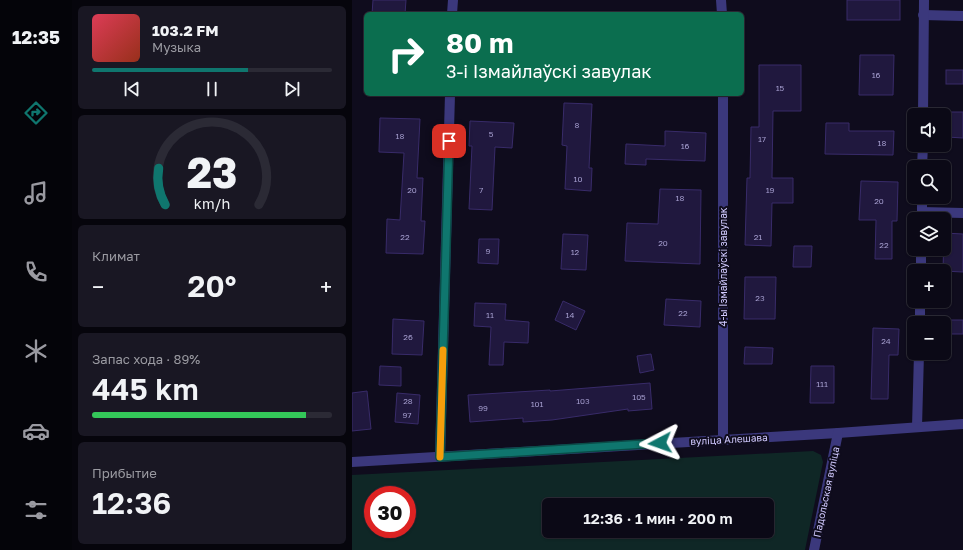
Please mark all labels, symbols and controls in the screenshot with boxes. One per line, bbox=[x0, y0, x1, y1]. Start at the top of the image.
text: 103.2 FM bbox=[152, 21, 219, 39]
text: 12:35 bbox=[12, 26, 60, 48]
text: 80 m bbox=[446, 26, 514, 59]
icon: right bbox=[380, 28, 432, 80]
text: Музыка bbox=[152, 39, 201, 55]
text: 3-і Ізмайлаўскі завулак bbox=[446, 60, 652, 82]
house number: 16 bbox=[872, 70, 881, 80]
icon: previous bbox=[121, 78, 143, 100]
icon: pause bbox=[201, 78, 223, 100]
icon: next bbox=[281, 78, 303, 100]
house number: 15 bbox=[776, 83, 785, 93]
icon: directions bbox=[22, 99, 50, 127]
map controls bbox=[907, 108, 951, 360]
button: sound bbox=[907, 108, 951, 152]
house number: 8 bbox=[575, 120, 580, 130]
pin bbox=[432, 124, 466, 158]
house number: 5 bbox=[489, 129, 494, 139]
icon: arrive bbox=[438, 130, 460, 152]
house number: 18 bbox=[396, 131, 404, 141]
house number: 17 bbox=[758, 134, 766, 144]
house number: 18 bbox=[878, 138, 886, 148]
house number: 16 bbox=[681, 141, 690, 151]
text: 23 bbox=[187, 146, 237, 196]
button: search bbox=[907, 160, 951, 204]
house number: 10 bbox=[574, 174, 582, 184]
icon: music bbox=[22, 179, 50, 207]
house number: 20 bbox=[407, 185, 417, 195]
house number: 7 bbox=[479, 185, 483, 195]
house number: 19 bbox=[766, 185, 775, 195]
house number: 18 bbox=[676, 193, 684, 203]
text: km/h bbox=[194, 194, 230, 211]
house number: 20 bbox=[874, 196, 884, 206]
street label: 4-ы Ізмайлаўскі завулак bbox=[717, 207, 729, 327]
button: layers bbox=[907, 212, 951, 256]
house number: 22 bbox=[400, 232, 410, 242]
house number: 21 bbox=[754, 232, 762, 242]
house number: 20 bbox=[658, 238, 668, 248]
house number: 22 bbox=[879, 240, 889, 250]
house number: 9 bbox=[486, 246, 491, 256]
house number: 12 bbox=[571, 247, 580, 257]
text: Климат bbox=[92, 248, 140, 264]
icon: phone bbox=[22, 258, 50, 286]
button: + bbox=[907, 264, 951, 308]
text: 20° bbox=[188, 268, 236, 304]
text: − bbox=[92, 273, 104, 300]
text: + bbox=[320, 273, 332, 300]
house number: 23 bbox=[755, 293, 765, 303]
house number: 22 bbox=[678, 308, 688, 318]
house number: 11 bbox=[486, 310, 494, 320]
house number: 14 bbox=[566, 310, 574, 320]
button: − bbox=[907, 316, 951, 360]
house number: 26 bbox=[403, 332, 413, 342]
house number: 24 bbox=[881, 336, 891, 346]
icon: climate bbox=[22, 337, 50, 365]
text: Запас хода · 89% bbox=[92, 351, 200, 367]
text: 445 km bbox=[92, 371, 199, 407]
house number: 111 bbox=[816, 379, 828, 389]
house number: 105 bbox=[632, 392, 646, 402]
house number: 28 bbox=[403, 396, 413, 406]
house number: 103 bbox=[576, 396, 590, 406]
house number: 101 bbox=[531, 399, 543, 409]
house number: 99 bbox=[478, 403, 488, 413]
house number: 97 bbox=[402, 410, 412, 420]
icon: car bbox=[22, 417, 50, 445]
position arrow bbox=[639, 422, 681, 464]
street label: вуліца Алешава bbox=[690, 431, 768, 447]
street label: Падольская вуліца bbox=[811, 445, 841, 539]
text: Прибытие bbox=[92, 465, 157, 481]
text: 12:36 bbox=[92, 485, 171, 521]
speed limit sign: 30 bbox=[364, 486, 416, 538]
icon: filters bbox=[22, 496, 50, 524]
text: 12:36 · 1 мин · 200 m bbox=[583, 509, 733, 527]

